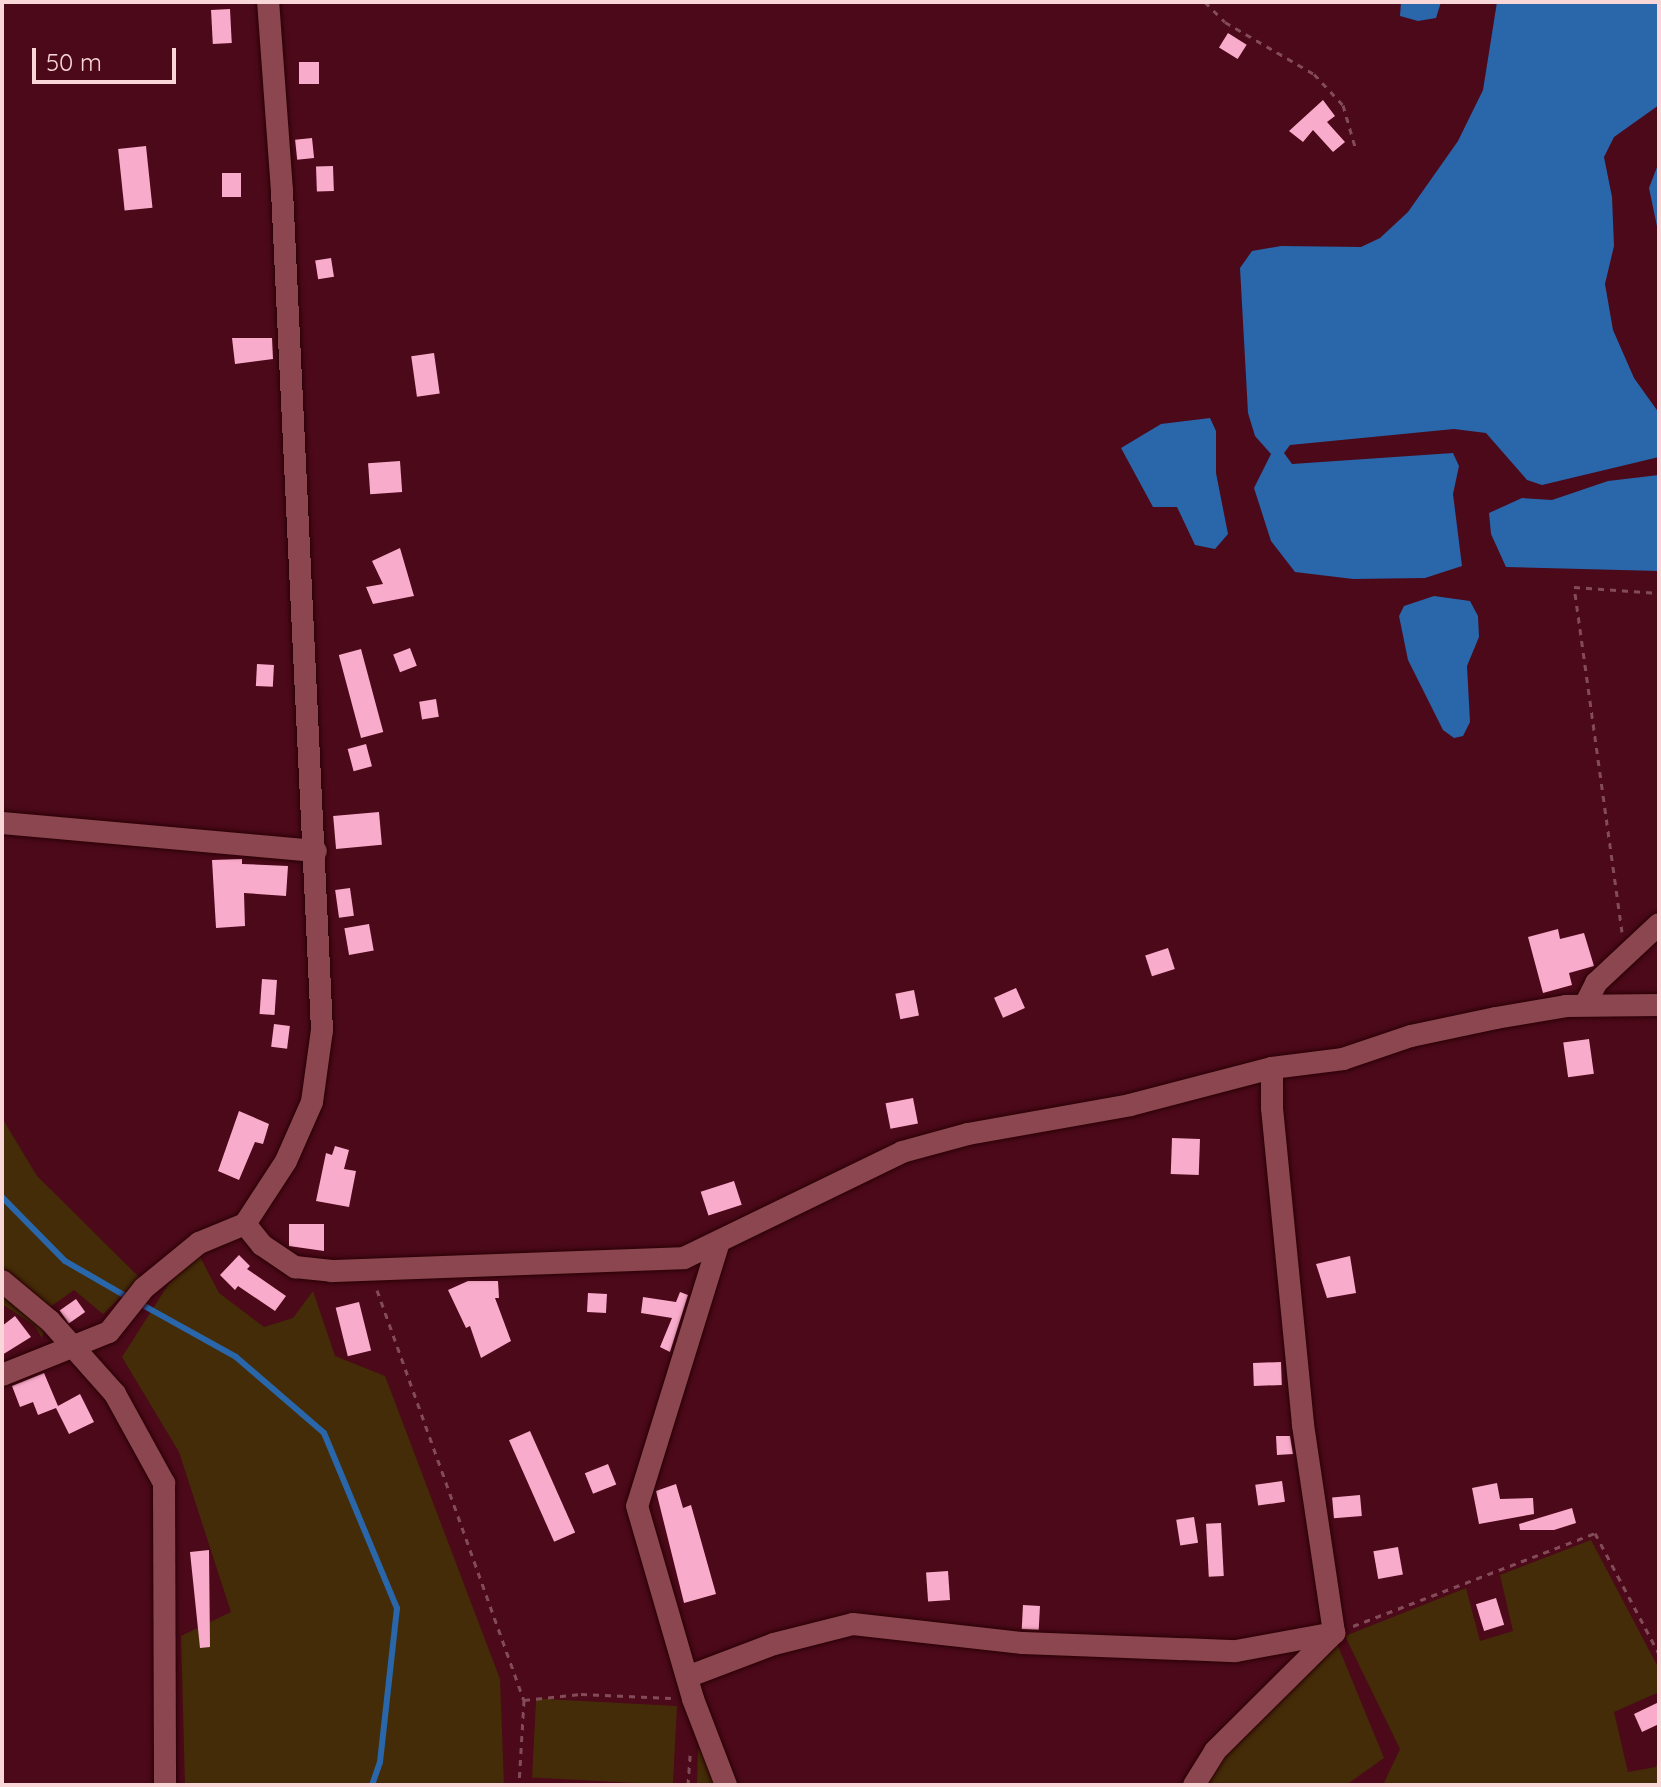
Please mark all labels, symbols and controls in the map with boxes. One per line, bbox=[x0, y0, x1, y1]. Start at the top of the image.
scale bar bbox=[36, 32, 180, 82]
text: 50 m bbox=[46, 47, 102, 77]

